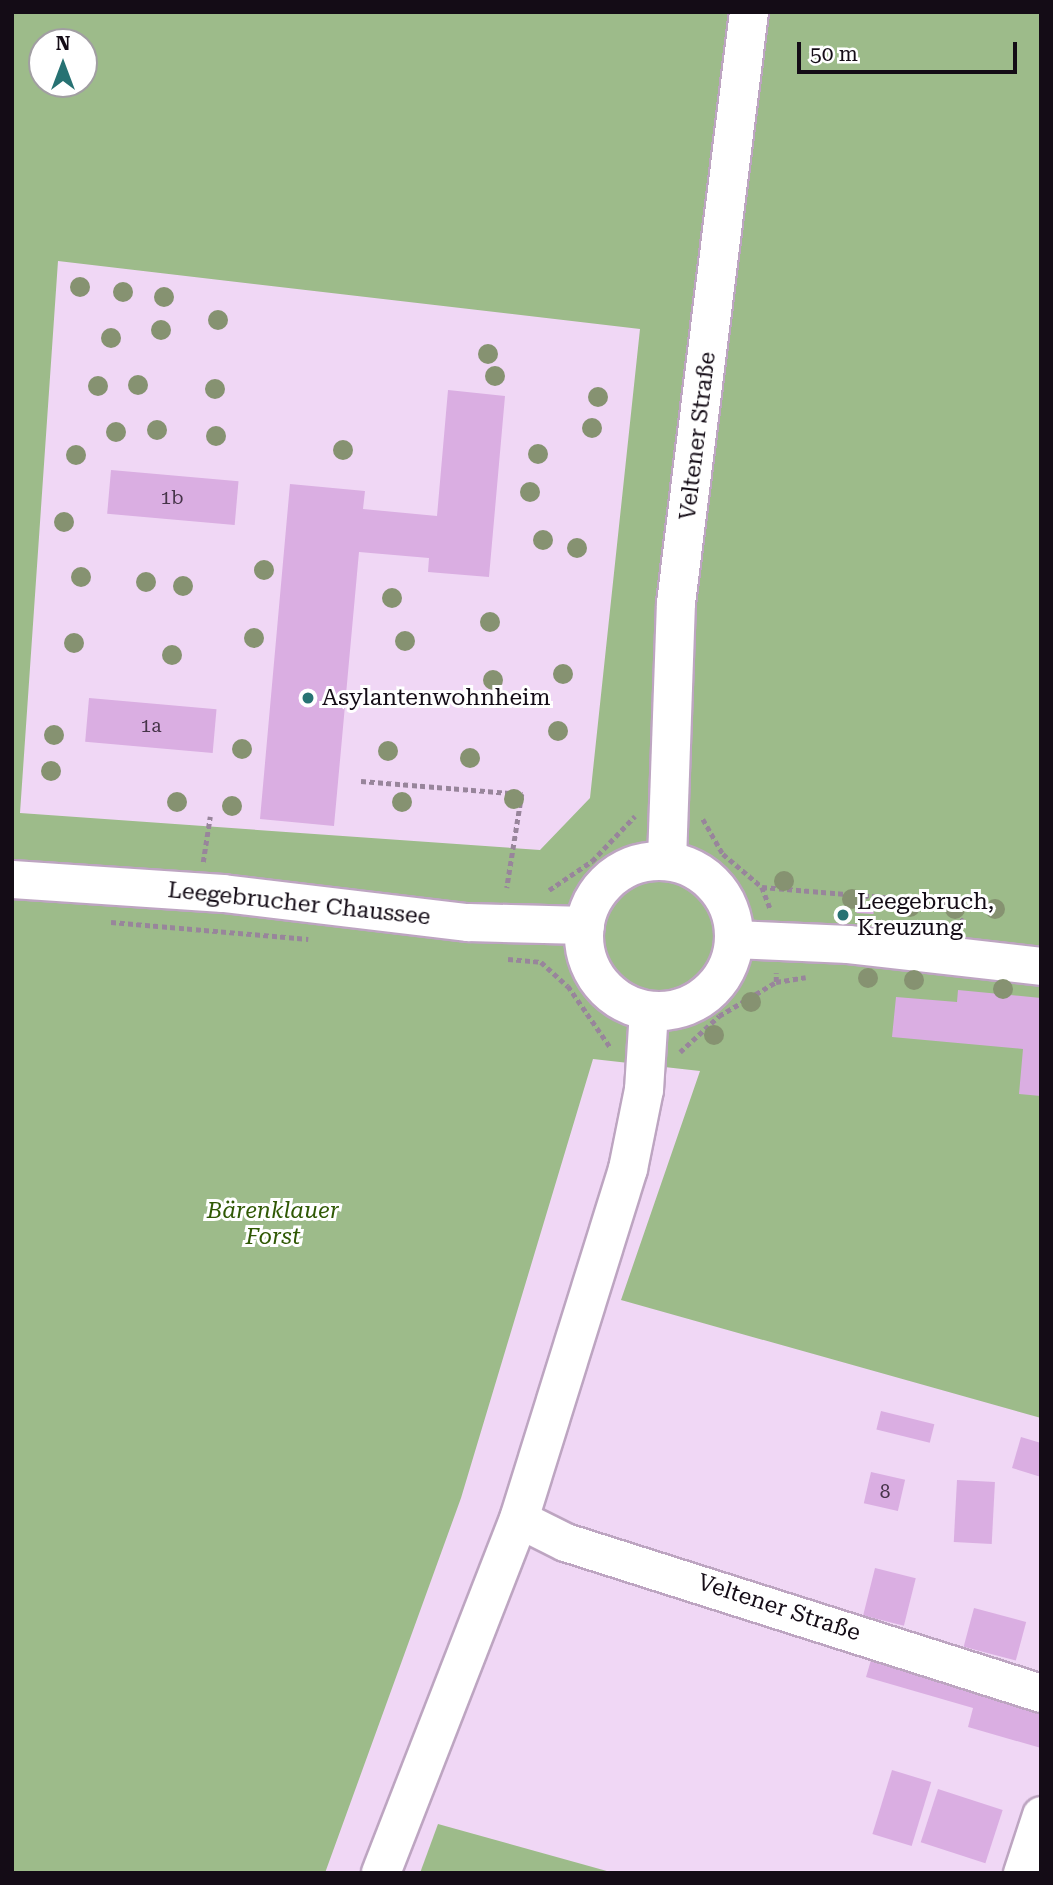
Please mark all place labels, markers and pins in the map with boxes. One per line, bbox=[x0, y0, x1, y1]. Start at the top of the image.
place label: Asylantenwohnheim bbox=[322, 684, 550, 712]
marker: Asylantenwohnheim bbox=[300, 690, 316, 706]
place label: Leegebruch, Kreuzung bbox=[857, 888, 994, 942]
marker: Leegebruch, Kreuzung bbox=[835, 907, 851, 923]

